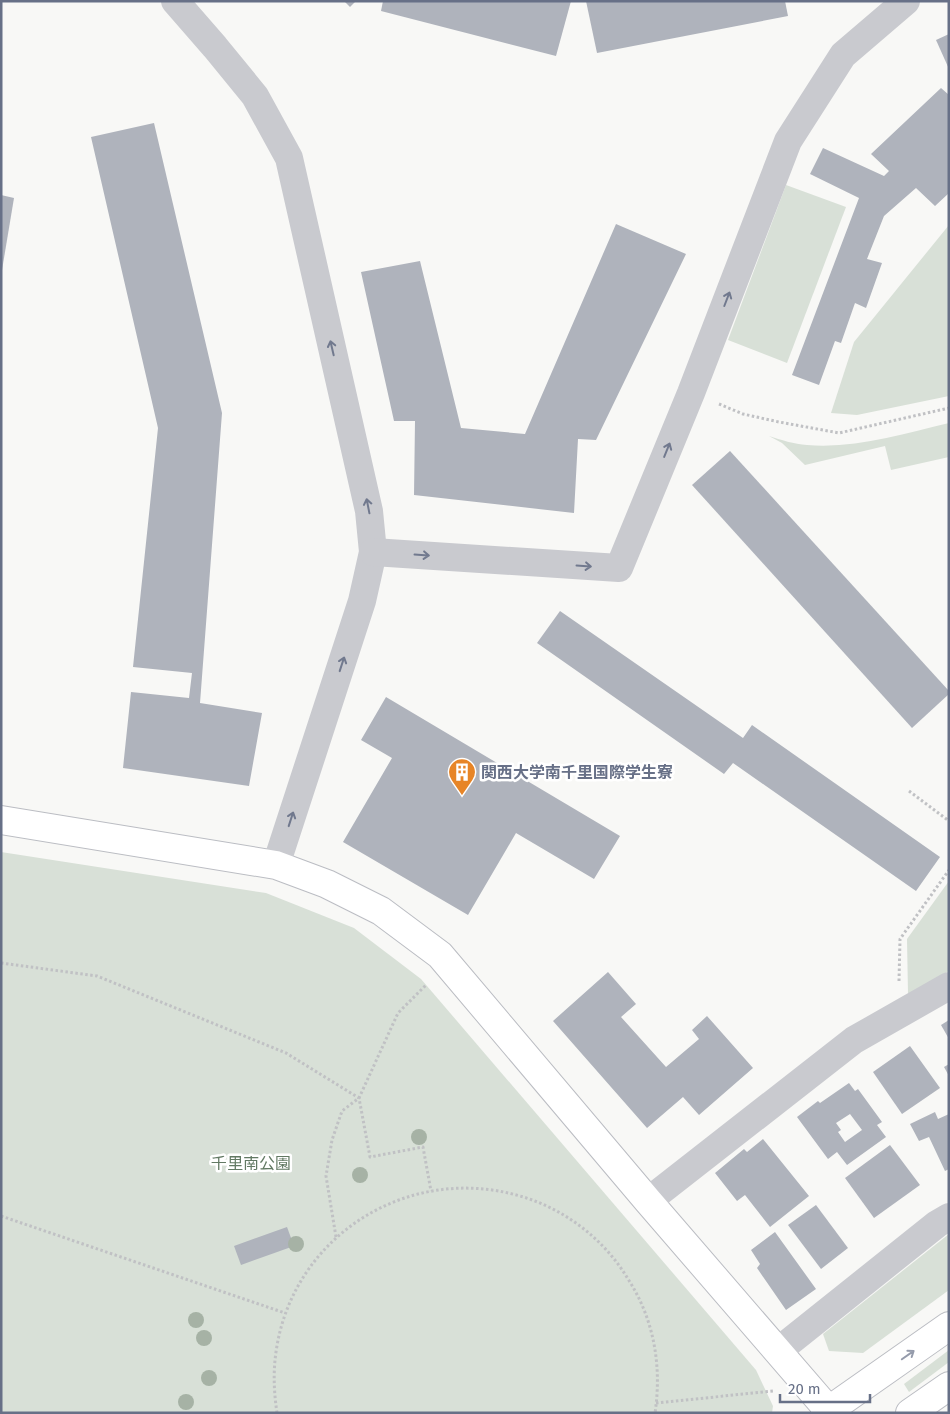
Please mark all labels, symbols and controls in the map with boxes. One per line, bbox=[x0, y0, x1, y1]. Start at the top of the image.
one-way arrow bbox=[723, 292, 732, 307]
one-way arrow bbox=[327, 340, 336, 356]
one-way arrow bbox=[663, 443, 672, 458]
one-way arrow bbox=[362, 499, 372, 515]
one-way arrow bbox=[413, 551, 429, 560]
one-way arrow bbox=[576, 562, 592, 571]
one-way arrow bbox=[338, 657, 347, 672]
building icon: 関西大学南千里国際学生寮 bbox=[447, 757, 477, 796]
place label: 関西大学南千里国際学生寮 bbox=[481, 763, 673, 782]
one-way arrow bbox=[287, 811, 297, 827]
park label: 千里南公園 bbox=[211, 1154, 291, 1173]
one-way arrow bbox=[901, 1350, 915, 1360]
scale bar bbox=[780, 1372, 870, 1404]
text: 20 m bbox=[788, 1380, 821, 1398]

